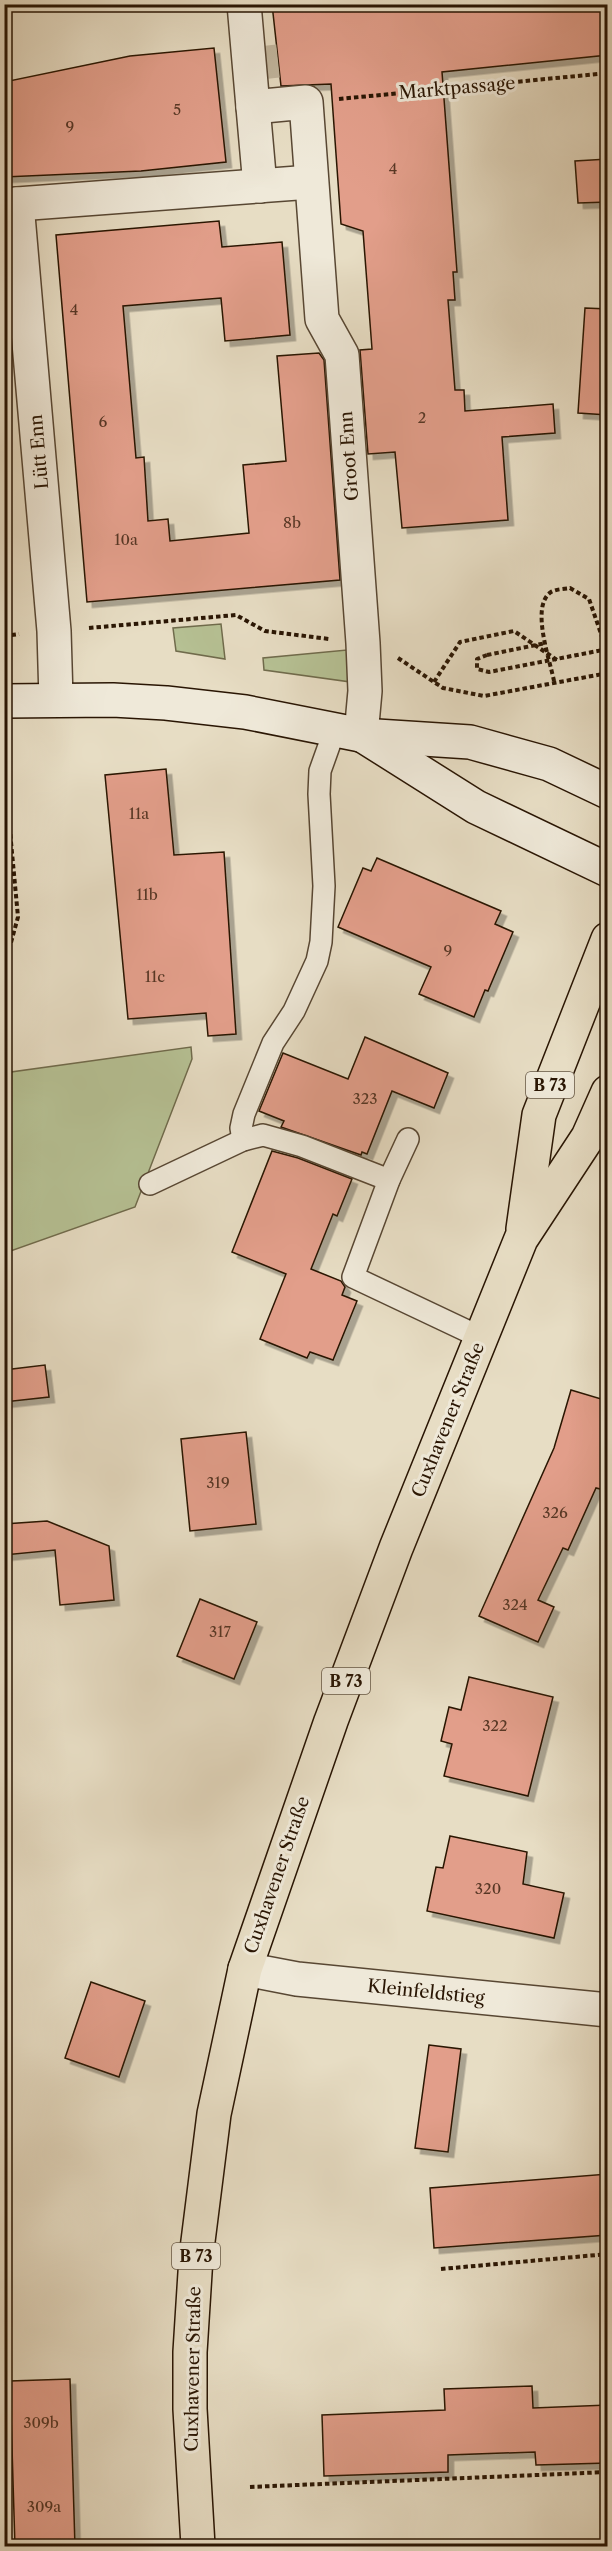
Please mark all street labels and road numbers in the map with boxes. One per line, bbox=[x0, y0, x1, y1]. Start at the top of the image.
street label: Marktpassage bbox=[398, 72, 516, 104]
street label: Groot Enn bbox=[335, 410, 363, 502]
street label: Lütt Enn bbox=[25, 414, 53, 490]
road number: B 73 bbox=[526, 1072, 574, 1098]
street label: Cuxhavener Straße bbox=[407, 1339, 489, 1501]
road number: B 73 bbox=[322, 1668, 370, 1694]
street label: Cuxhavener Straße bbox=[240, 1793, 314, 1957]
street label: Kleinfeldstieg bbox=[366, 1975, 486, 2009]
road number: B 73 bbox=[172, 2243, 220, 2269]
street label: Cuxhavener Straße bbox=[181, 2286, 205, 2452]

